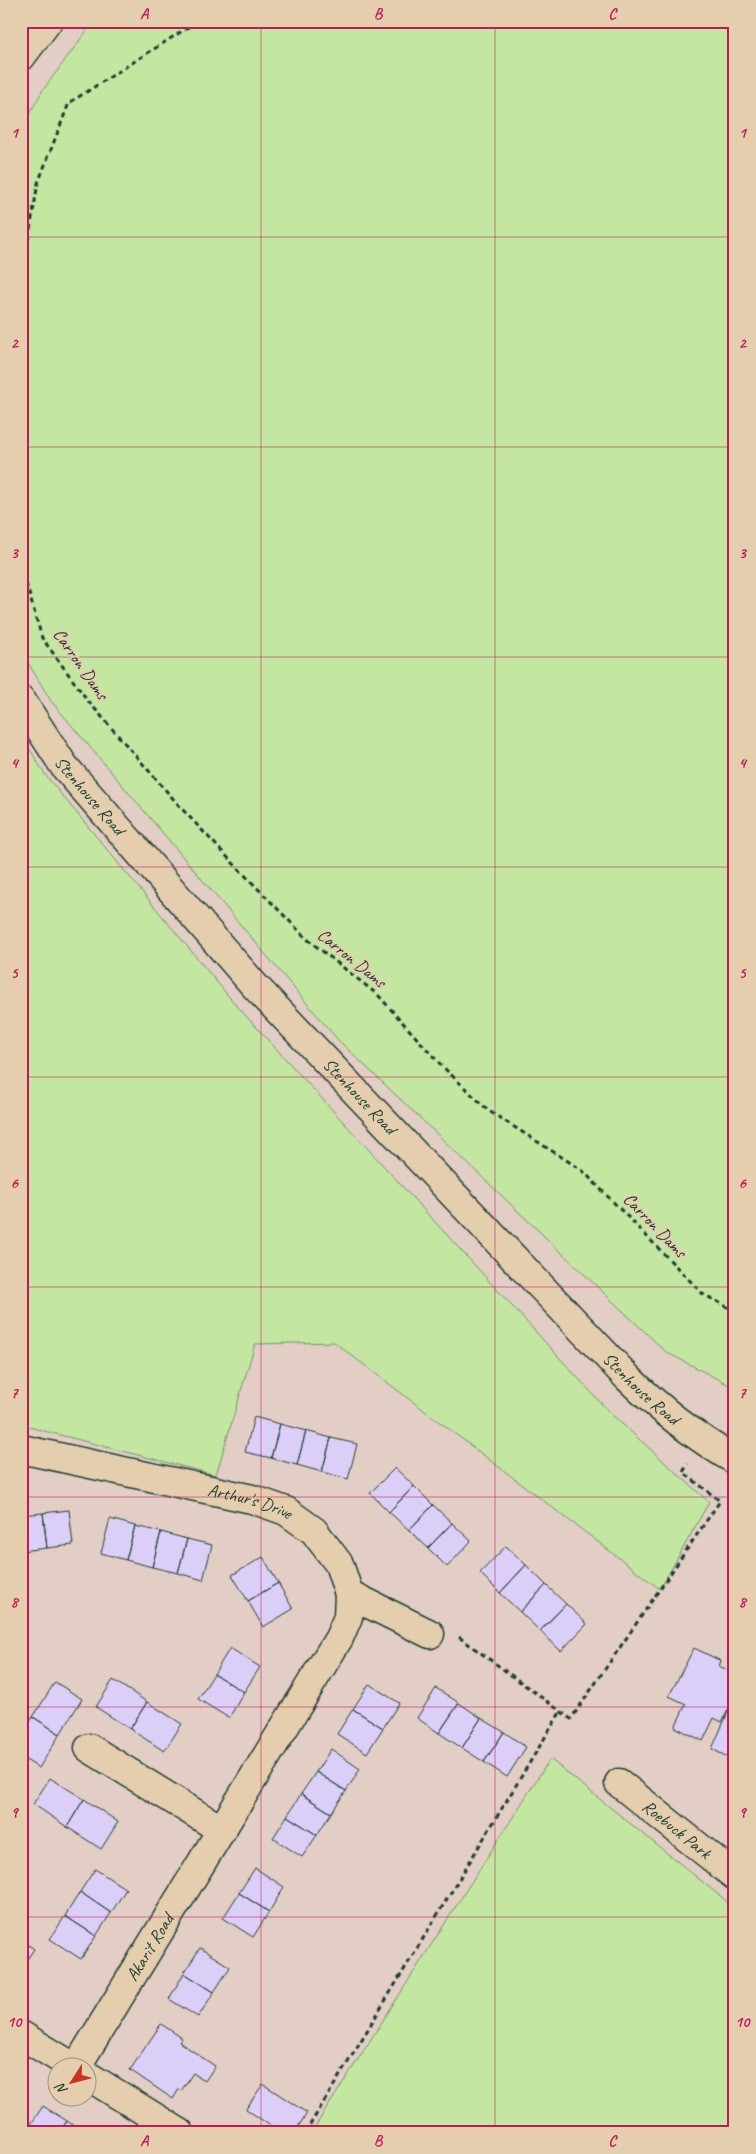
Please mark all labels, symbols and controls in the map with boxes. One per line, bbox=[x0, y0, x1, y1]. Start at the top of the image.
text: A bbox=[140, 4, 150, 24]
text: B bbox=[374, 4, 384, 24]
text: C bbox=[608, 4, 618, 24]
text: 1 bbox=[10, 123, 19, 143]
text: 1 bbox=[738, 123, 747, 143]
text: 2 bbox=[10, 333, 19, 353]
text: 2 bbox=[738, 333, 747, 353]
text: 3 bbox=[10, 543, 19, 563]
text: 3 bbox=[738, 543, 747, 563]
street label: Carron Dams bbox=[48, 624, 115, 705]
street label: Stenhouse Road bbox=[50, 752, 132, 842]
text: 4 bbox=[10, 753, 19, 773]
text: 4 bbox=[738, 753, 747, 773]
street label: Carron Dams bbox=[313, 924, 392, 994]
text: 5 bbox=[11, 963, 20, 983]
text: 5 bbox=[739, 963, 748, 983]
street label: Stenhouse Road bbox=[318, 1053, 403, 1141]
text: 6 bbox=[10, 1173, 19, 1193]
text: 6 bbox=[738, 1173, 747, 1193]
street label: Carron Dams bbox=[619, 1188, 693, 1264]
street label: Stenhouse Road bbox=[598, 1347, 686, 1431]
text: 7 bbox=[10, 1383, 19, 1403]
text: 7 bbox=[738, 1383, 747, 1403]
street label: Arthur's Drive bbox=[206, 1479, 298, 1524]
text: 8 bbox=[10, 1592, 19, 1612]
text: 8 bbox=[738, 1592, 747, 1612]
street label: Roebuck Park bbox=[638, 1795, 717, 1864]
text: 9 bbox=[10, 1802, 19, 1822]
text: 9 bbox=[738, 1802, 747, 1822]
street label: Akarit Road bbox=[121, 1907, 180, 1985]
text: 10 bbox=[7, 2012, 23, 2032]
text: 10 bbox=[735, 2012, 751, 2032]
north arrow bbox=[48, 2056, 98, 2106]
text: N bbox=[51, 2079, 71, 2098]
text: A bbox=[140, 2131, 150, 2151]
text: B bbox=[374, 2131, 384, 2151]
text: C bbox=[608, 2131, 618, 2151]

